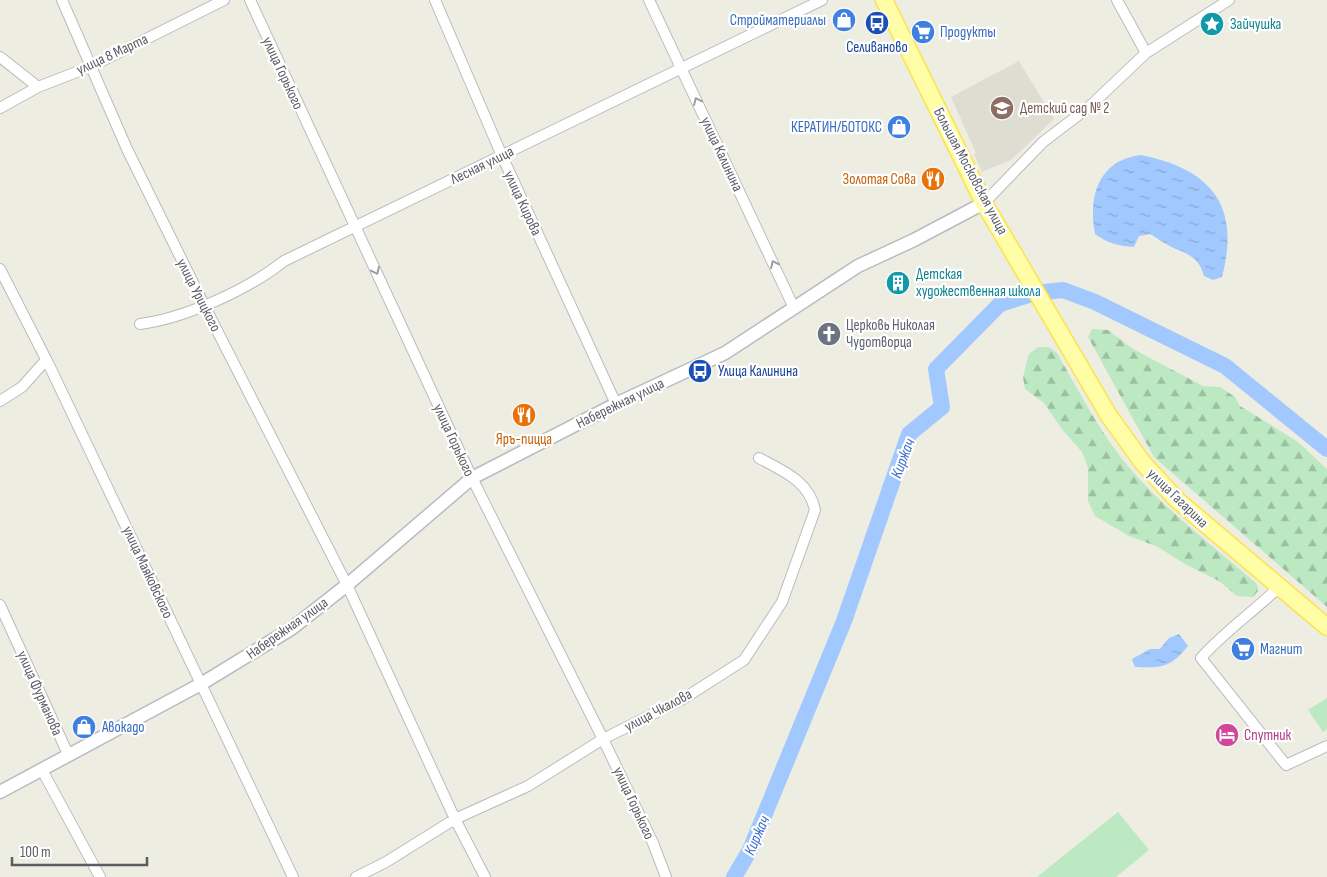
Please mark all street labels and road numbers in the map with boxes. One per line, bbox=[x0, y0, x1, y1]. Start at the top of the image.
street label: улица 8 Марта bbox=[73, 29, 151, 79]
street label: улица Горького bbox=[257, 34, 308, 113]
street label: Большая Московская улица bbox=[929, 104, 1012, 238]
street label: улица Калинина bbox=[696, 114, 747, 195]
street label: Лесная улица bbox=[447, 142, 517, 189]
street label: улица Кирова bbox=[499, 168, 546, 239]
street label: улица Урицкого bbox=[172, 255, 225, 335]
street label: Набережная улица bbox=[573, 374, 668, 433]
street label: улица Горького bbox=[428, 401, 479, 480]
street label: улица Гагарина bbox=[1143, 465, 1212, 532]
street label: улица Маяковского bbox=[118, 523, 177, 621]
street label: Набережная улица bbox=[243, 593, 332, 664]
street label: улица Фурманова bbox=[12, 648, 67, 739]
street label: улица Чкалова bbox=[621, 685, 695, 736]
street label: улица Горького bbox=[608, 764, 659, 843]

